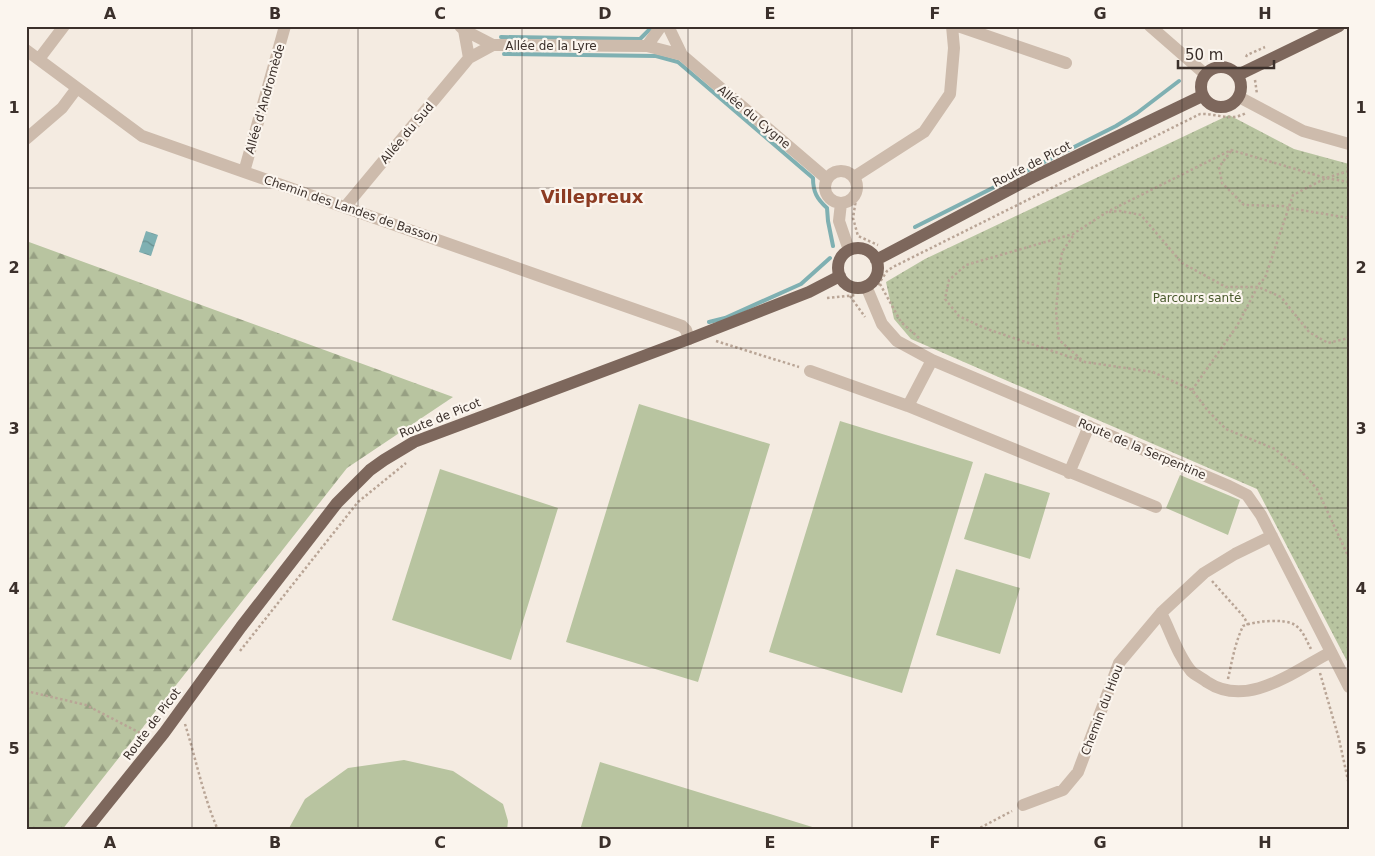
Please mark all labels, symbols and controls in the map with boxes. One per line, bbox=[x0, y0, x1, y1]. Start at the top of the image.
text: A bbox=[104, 4, 117, 23]
text: B bbox=[269, 4, 281, 23]
text: C bbox=[434, 4, 446, 23]
text: D bbox=[598, 4, 612, 23]
text: E bbox=[765, 4, 775, 23]
text: F bbox=[930, 4, 940, 23]
text: G bbox=[1093, 4, 1107, 23]
text: H bbox=[1258, 4, 1272, 23]
scale bar bbox=[1178, 38, 1274, 70]
street label: Allée de la Lyre bbox=[505, 39, 597, 53]
street label: Allée d'Andromède bbox=[243, 42, 287, 156]
text: 50 m bbox=[1185, 46, 1223, 64]
street label: Allée du Cygne bbox=[715, 83, 793, 151]
text: 1 bbox=[8, 98, 20, 117]
text: 1 bbox=[1355, 98, 1367, 117]
street label: Allée du Sud bbox=[377, 100, 437, 166]
street label: Route de Picot bbox=[990, 138, 1074, 190]
street label: Chemin des Landes de Basson bbox=[262, 173, 440, 245]
district label: Villepreux bbox=[541, 186, 644, 207]
text: 2 bbox=[8, 258, 20, 277]
text: 2 bbox=[1355, 258, 1367, 277]
park label: Parcours santé bbox=[1153, 291, 1241, 305]
street label: Route de Picot bbox=[397, 395, 483, 441]
street label: Route de la Serpentine bbox=[1076, 416, 1208, 482]
text: 3 bbox=[8, 419, 20, 438]
text: 3 bbox=[1355, 419, 1367, 438]
text: 4 bbox=[8, 579, 20, 598]
text: 4 bbox=[1355, 579, 1367, 598]
street label: Chemin du Hiou bbox=[1078, 663, 1126, 757]
street label: Route de Picot bbox=[120, 685, 184, 763]
text: 5 bbox=[8, 739, 20, 758]
text: 5 bbox=[1355, 739, 1367, 758]
text: A bbox=[104, 833, 117, 852]
text: B bbox=[269, 833, 281, 852]
text: C bbox=[434, 833, 446, 852]
text: D bbox=[598, 833, 612, 852]
text: E bbox=[765, 833, 775, 852]
text: F bbox=[930, 833, 940, 852]
text: G bbox=[1093, 833, 1107, 852]
text: H bbox=[1258, 833, 1272, 852]

